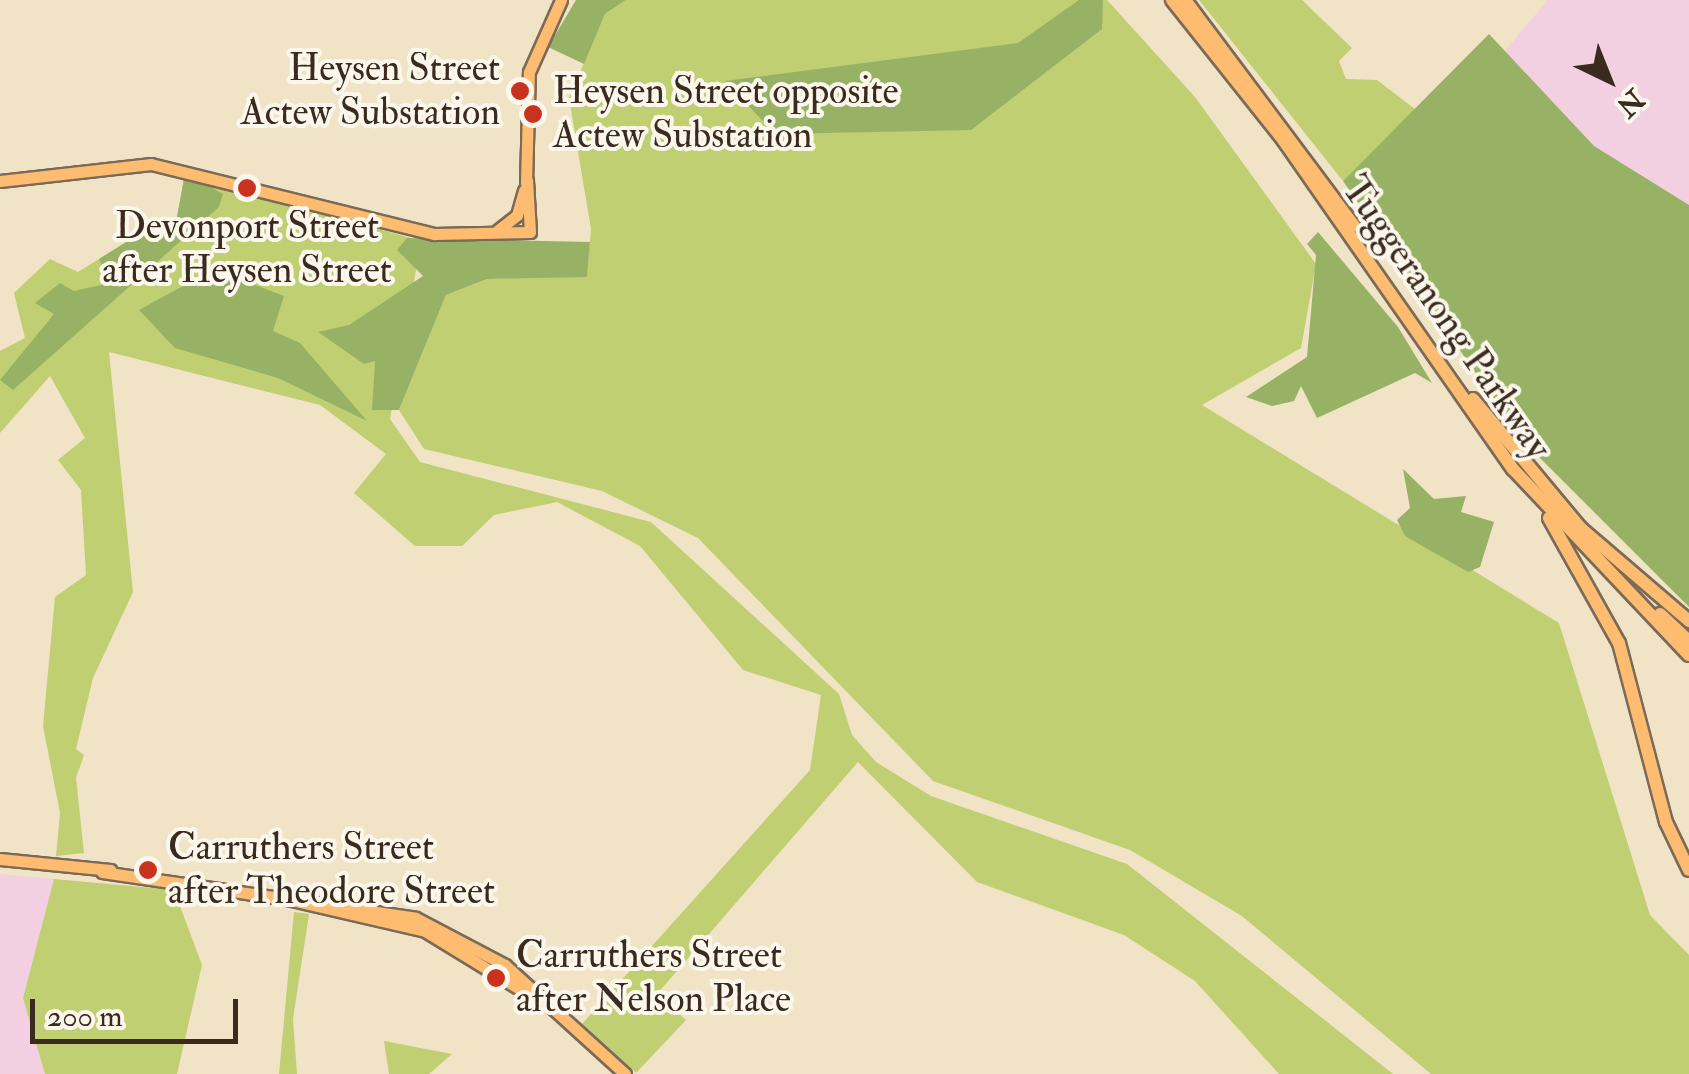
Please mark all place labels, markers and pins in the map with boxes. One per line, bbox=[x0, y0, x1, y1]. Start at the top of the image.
place label: Heysen Street Actew Substation bbox=[241, 46, 500, 136]
place label: Heysen Street opposite Actew Substation bbox=[553, 69, 899, 158]
marker: Heysen Street Actew Substation bbox=[509, 80, 531, 102]
marker: Heysen Street opposite Actew Substation bbox=[522, 103, 544, 125]
marker: Devonport Street after Heysen Street bbox=[236, 177, 258, 199]
place label: Devonport Street after Heysen Street bbox=[102, 204, 392, 294]
place label: Carruthers Street after Theodore Street bbox=[168, 825, 495, 914]
marker: Carruthers Street after Theodore Street bbox=[137, 859, 159, 881]
place label: Carruthers Street after Nelson Place bbox=[516, 933, 791, 1022]
marker: Carruthers Street after Nelson Place bbox=[485, 967, 507, 989]

